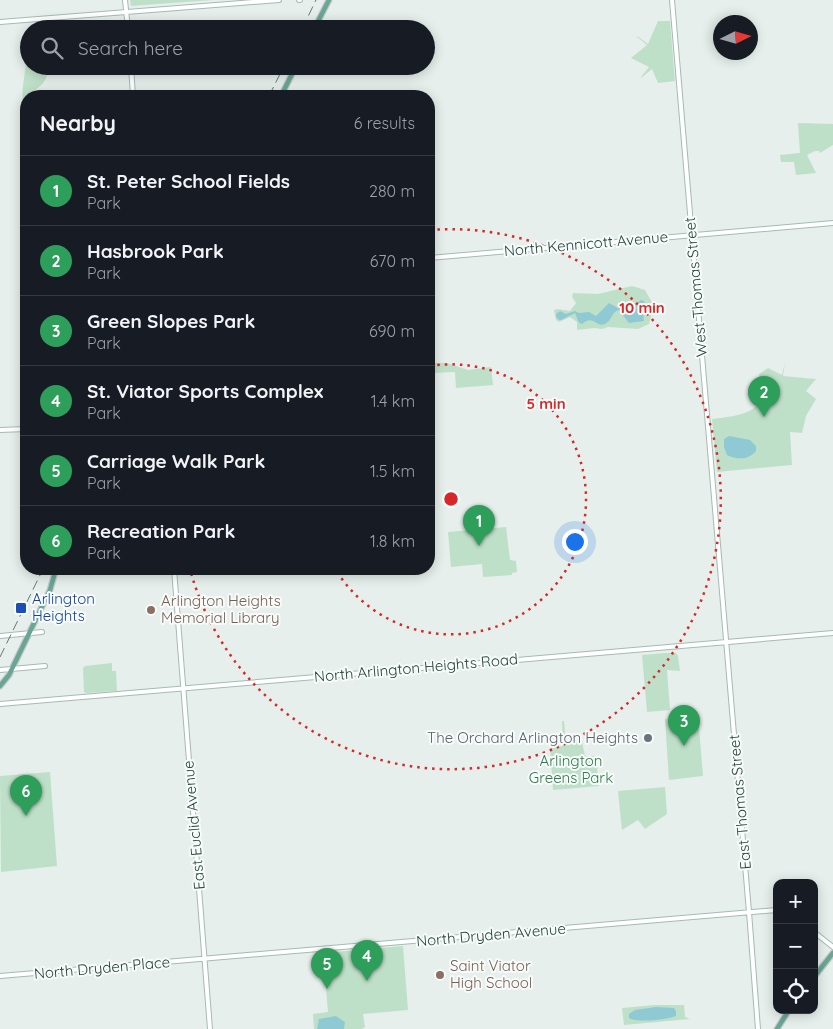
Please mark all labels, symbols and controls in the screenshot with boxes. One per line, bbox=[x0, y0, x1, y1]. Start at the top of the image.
north arrow bbox=[713, 15, 758, 60]
search box bbox=[20, 20, 435, 75]
icon: search bbox=[38, 34, 66, 62]
text: Search here bbox=[78, 36, 183, 60]
text: Nearby bbox=[40, 110, 116, 136]
text: 6 results bbox=[354, 113, 415, 133]
text: St. Peter School Fields bbox=[87, 169, 290, 193]
text: 1 bbox=[53, 181, 59, 201]
text: 280 m bbox=[369, 181, 415, 201]
text: Park bbox=[87, 193, 121, 213]
street label: West Thomas Street bbox=[680, 216, 711, 358]
street label: North Kennicott Avenue bbox=[503, 227, 669, 260]
text: Hasbrook Park bbox=[87, 239, 224, 263]
text: 2 bbox=[51, 251, 61, 271]
text: 670 m bbox=[370, 251, 415, 271]
text: Park bbox=[87, 263, 121, 283]
text: 10 min bbox=[619, 298, 665, 317]
text: Green Slopes Park bbox=[87, 309, 255, 333]
text: 3 bbox=[52, 321, 60, 341]
text: 690 m bbox=[369, 321, 415, 341]
text: Park bbox=[87, 333, 121, 353]
pin: 2 bbox=[748, 376, 780, 417]
text: St. Viator Sports Complex bbox=[87, 379, 323, 403]
text: 4 bbox=[51, 391, 61, 411]
text: 1.4 km bbox=[371, 391, 415, 411]
text: 5 min bbox=[526, 394, 566, 413]
text: Park bbox=[87, 403, 121, 423]
text: Carriage Walk Park bbox=[87, 449, 265, 473]
text: 5 bbox=[51, 461, 61, 481]
text: 1.5 km bbox=[370, 461, 415, 481]
text: Park bbox=[87, 473, 121, 493]
centre of rings bbox=[442, 490, 460, 508]
pin: 1 bbox=[463, 505, 495, 546]
text: Recreation Park bbox=[87, 519, 235, 543]
your location bbox=[562, 529, 588, 555]
text: 6 bbox=[52, 531, 60, 551]
text: 1.8 km bbox=[370, 531, 415, 551]
text: Park bbox=[87, 543, 121, 563]
place label: Arlington Heights bbox=[32, 589, 95, 625]
place label: Arlington Heights Memorial Library bbox=[161, 591, 281, 627]
marker: Arlington Heights bbox=[14, 601, 28, 615]
marker: Arlington Heights Memorial Library bbox=[145, 604, 157, 616]
street label: North Arlington Heights Road bbox=[313, 649, 519, 686]
pin: 3 bbox=[668, 705, 700, 746]
place label: The Orchard Arlington Heights bbox=[427, 728, 638, 747]
marker: The Orchard Arlington Heights bbox=[642, 732, 654, 744]
street label: East Thomas Street bbox=[724, 734, 755, 870]
park label: Arlington Greens Park bbox=[529, 751, 613, 787]
street label: East Euclid Avenue bbox=[178, 760, 209, 890]
pin: 6 bbox=[10, 775, 42, 816]
map controls bbox=[773, 879, 818, 1014]
button: + bbox=[773, 879, 818, 924]
street label: North Dryden Avenue bbox=[415, 918, 567, 951]
button: − bbox=[773, 924, 818, 969]
pin: 4 bbox=[351, 940, 383, 981]
pin: 5 bbox=[311, 948, 343, 989]
street label: North Dryden Place bbox=[33, 952, 171, 983]
place label: Saint Viator High School bbox=[450, 956, 532, 992]
marker: Saint Viator High School bbox=[434, 969, 446, 981]
button: locate bbox=[773, 969, 818, 1014]

